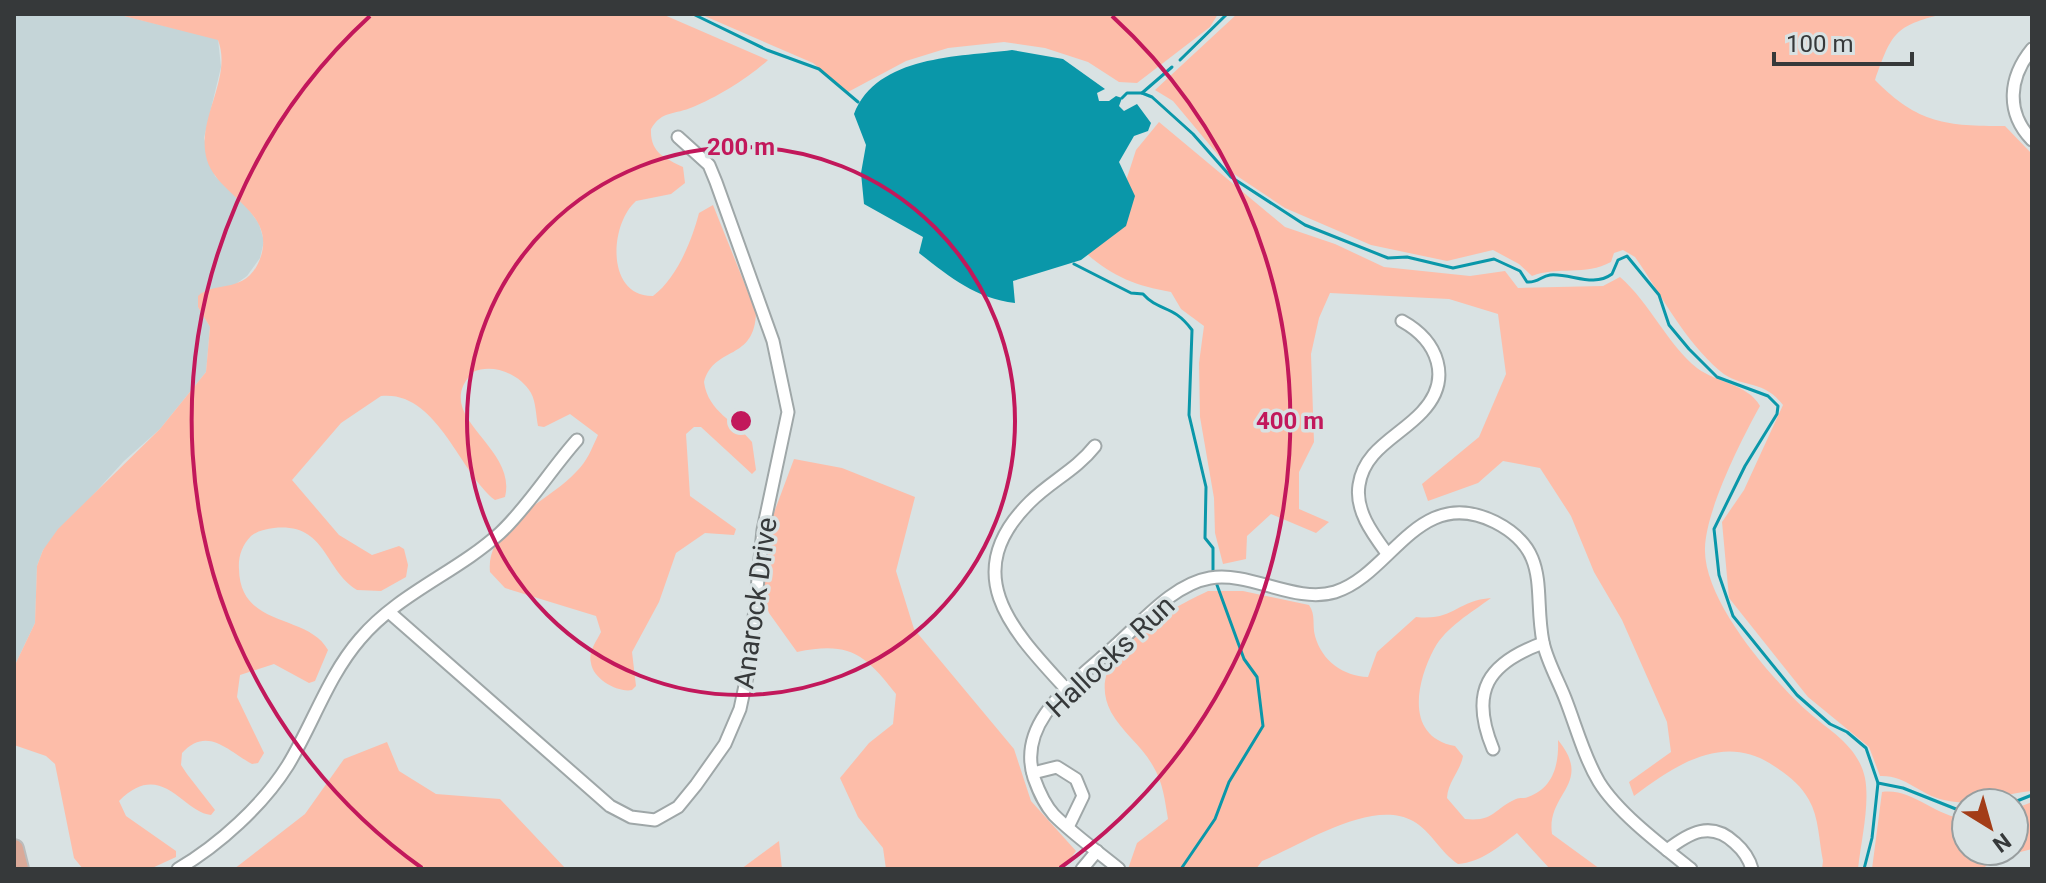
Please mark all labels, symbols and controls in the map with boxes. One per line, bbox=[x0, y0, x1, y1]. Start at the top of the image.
scale bar bbox=[1774, 16, 1912, 66]
text: 100 m bbox=[1786, 30, 1853, 58]
text: 200 m bbox=[707, 133, 775, 161]
centre of rings bbox=[727, 407, 755, 435]
text: 400 m bbox=[1256, 407, 1324, 435]
street label: Anarock Drive bbox=[727, 515, 784, 691]
street label: Hallocks Run bbox=[1039, 589, 1181, 724]
north arrow bbox=[1950, 787, 2030, 867]
text: N bbox=[1988, 828, 2015, 857]

